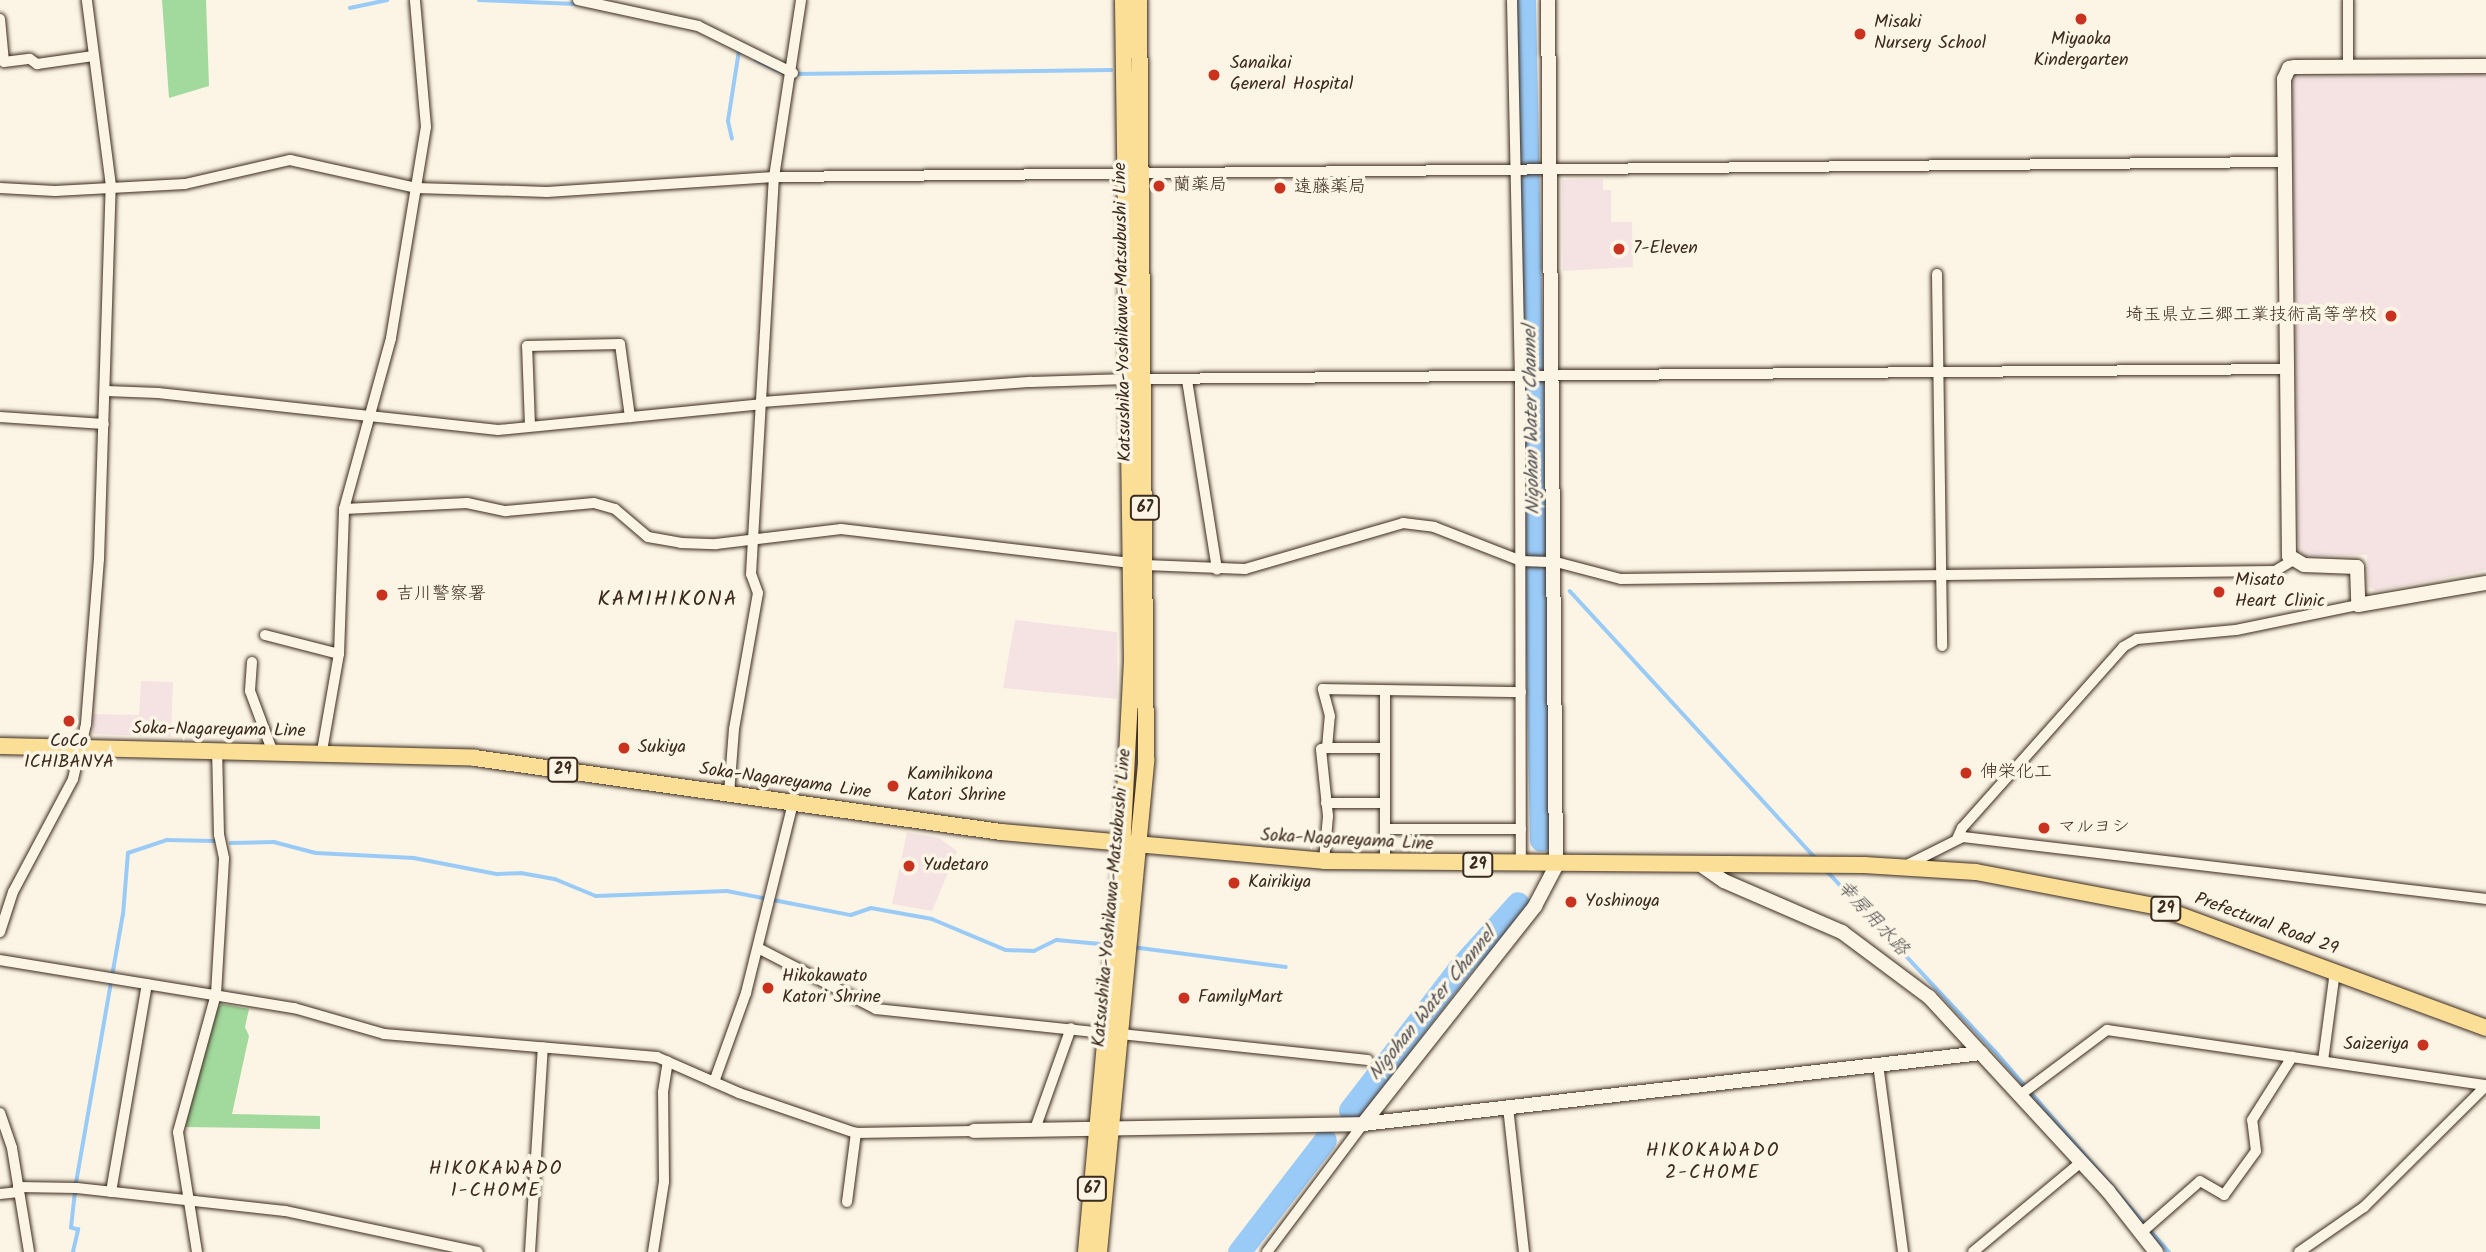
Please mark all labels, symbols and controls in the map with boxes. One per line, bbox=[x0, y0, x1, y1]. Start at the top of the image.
marker: Miyaoka Kindergarten bbox=[2073, 11, 2089, 27]
place label: Misaki Nursery School bbox=[1874, 13, 1986, 56]
marker: Misaki Nursery School bbox=[1852, 26, 1868, 42]
place label: Miyaoka Kindergarten bbox=[2033, 30, 2129, 72]
place label: Sanaikai General Hospital bbox=[1230, 54, 1353, 96]
marker: Sanaikai General Hospital bbox=[1204, 65, 1224, 85]
street label: Katsushika-Yoshikawa-Matsubushi Line bbox=[1111, 162, 1137, 462]
place label: 蘭薬局 bbox=[1173, 175, 1227, 197]
place label: 遠藤薬局 bbox=[1294, 177, 1366, 199]
marker: 蘭薬局 bbox=[1151, 178, 1167, 194]
marker: 遠藤薬局 bbox=[1272, 180, 1288, 196]
place label: 7-Eleven bbox=[1633, 238, 1698, 260]
marker: 7-Eleven bbox=[1611, 241, 1627, 257]
place label: 埼玉県立三郷工業技術高等学校 bbox=[2125, 305, 2377, 327]
marker: 埼玉県立三郷工業技術高等学校 bbox=[2383, 308, 2399, 324]
water label: Nigohan Water Channel bbox=[1520, 325, 1546, 515]
road number: 67 bbox=[1129, 495, 1161, 520]
place label: Misato Heart Clinic bbox=[2235, 571, 2325, 614]
marker: Misato Heart Clinic bbox=[2209, 582, 2229, 602]
place label: 吉川警察署 bbox=[396, 584, 486, 606]
marker: 吉川警察署 bbox=[374, 587, 390, 603]
district label: KAMIHIKONA bbox=[599, 587, 737, 613]
marker: CoCo ICHIBANYA bbox=[61, 713, 77, 729]
street label: Soka-Nagareyama Line bbox=[132, 719, 306, 743]
place label: CoCo ICHIBANYA bbox=[24, 732, 114, 774]
place label: Sukiya bbox=[638, 737, 686, 759]
marker: Sukiya bbox=[616, 740, 632, 756]
street label: Katsushika-Yoshikawa-Matsubushi Line bbox=[1089, 748, 1137, 1048]
road number: 29 bbox=[547, 758, 579, 782]
street label: Soka-Nagareyama Line bbox=[698, 759, 872, 805]
place label: 伸栄化工 bbox=[1980, 762, 2052, 784]
place label: Kamihikona Katori Shrine bbox=[907, 765, 1006, 808]
marker: 伸栄化工 bbox=[1958, 765, 1974, 781]
marker: Kamihikona Katori Shrine bbox=[885, 778, 901, 794]
place label: マルヨシ bbox=[2058, 817, 2130, 839]
marker: マルヨシ bbox=[2036, 820, 2052, 836]
street label: Soka-Nagareyama Line bbox=[1260, 826, 1434, 856]
road number: 29 bbox=[1462, 852, 1494, 878]
place label: Yudetaro bbox=[923, 855, 989, 877]
marker: Yudetaro bbox=[901, 858, 917, 874]
place label: Kairikiya bbox=[1248, 872, 1311, 894]
marker: Kairikiya bbox=[1226, 875, 1242, 891]
water label: 幸房用水路 bbox=[1831, 876, 1913, 962]
street label: Prefectural Road 29 bbox=[2191, 889, 2341, 961]
place label: Yoshinoya bbox=[1585, 891, 1660, 913]
marker: Yoshinoya bbox=[1563, 894, 1579, 910]
road number: 29 bbox=[2150, 897, 2182, 922]
water label: Nigohan Water Channel bbox=[1365, 924, 1501, 1086]
place label: Hikokawato Katori Shrine bbox=[782, 967, 881, 1010]
marker: Hikokawato Katori Shrine bbox=[760, 980, 776, 996]
place label: FamilyMart bbox=[1198, 987, 1283, 1009]
marker: FamilyMart bbox=[1176, 990, 1192, 1006]
place label: Saizeriya bbox=[2344, 1034, 2409, 1056]
marker: Saizeriya bbox=[2415, 1037, 2431, 1053]
district label: HIKOKAWADO 2-CHOME bbox=[1647, 1141, 1779, 1185]
district label: HIKOKAWADO 1-CHOME bbox=[430, 1159, 562, 1203]
road number: 67 bbox=[1076, 1176, 1108, 1202]

